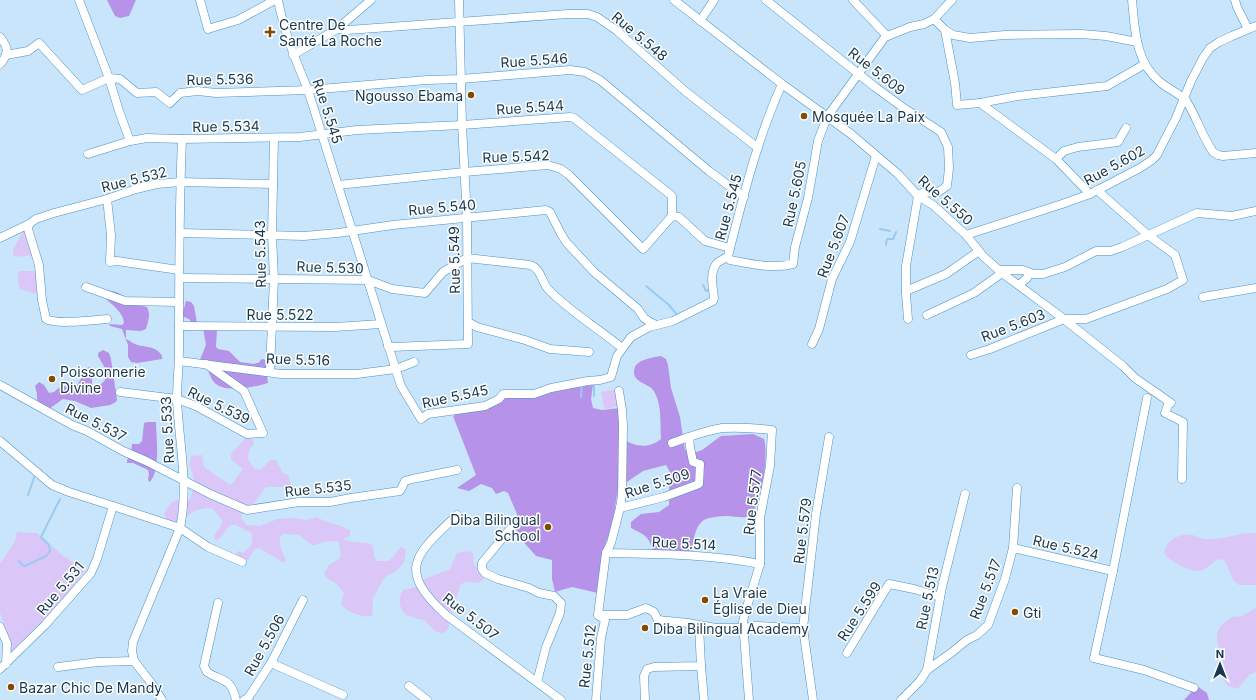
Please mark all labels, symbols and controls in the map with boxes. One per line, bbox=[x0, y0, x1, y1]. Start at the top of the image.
street label: Rue 5.548 bbox=[609, 8, 671, 64]
place label: Centre De Santé La Roche bbox=[279, 16, 382, 49]
marker: Centre De Santé La Roche bbox=[264, 26, 276, 38]
street label: Rue 5.609 bbox=[845, 44, 909, 98]
street label: Rue 5.546 bbox=[500, 49, 568, 71]
street label: Rue 5.536 bbox=[186, 70, 254, 88]
street label: Rue 5.545 bbox=[309, 76, 347, 146]
place label: Ngousso Ebama bbox=[355, 87, 463, 104]
marker: Ngousso Ebama bbox=[466, 90, 476, 100]
street label: Rue 5.544 bbox=[496, 96, 564, 118]
place label: Mosquée La Paix bbox=[812, 108, 925, 125]
marker: Mosquée La Paix bbox=[799, 111, 809, 121]
street label: Rue 5.534 bbox=[192, 117, 260, 135]
street label: Rue 5.602 bbox=[1080, 141, 1148, 189]
street label: Rue 5.542 bbox=[482, 146, 550, 166]
street label: Rue 5.605 bbox=[779, 159, 809, 229]
street label: Rue 5.532 bbox=[99, 163, 169, 195]
street label: Rue 5.545 bbox=[711, 172, 745, 242]
street label: Rue 5.550 bbox=[915, 172, 977, 228]
street label: Rue 5.540 bbox=[408, 196, 476, 218]
street label: Rue 5.607 bbox=[813, 212, 853, 280]
street label: Rue 5.543 bbox=[251, 220, 269, 288]
street label: Rue 5.549 bbox=[445, 226, 463, 294]
street label: Rue 5.530 bbox=[296, 257, 364, 277]
street label: Rue 5.603 bbox=[979, 305, 1047, 345]
street label: Rue 5.522 bbox=[247, 306, 313, 323]
street label: Rue 5.516 bbox=[266, 349, 330, 369]
place label: Poissonnerie Divine bbox=[60, 363, 146, 396]
marker: Poissonnerie Divine bbox=[47, 374, 57, 384]
street label: Rue 5.545 bbox=[420, 381, 490, 411]
street label: Rue 5.539 bbox=[185, 383, 253, 427]
street label: Rue 5.533 bbox=[157, 396, 177, 464]
street label: Rue 5.537 bbox=[63, 399, 130, 445]
street label: Rue 5.509 bbox=[622, 465, 692, 501]
street label: Rue 5.577 bbox=[740, 468, 764, 536]
street label: Rue 5.535 bbox=[284, 476, 352, 500]
street label: Rue 5.579 bbox=[790, 497, 814, 565]
place label: Diba Bilingual School bbox=[450, 511, 540, 544]
marker: Diba Bilingual School bbox=[543, 522, 553, 532]
street label: Rue 5.524 bbox=[1031, 531, 1101, 563]
street label: Rue 5.514 bbox=[651, 533, 717, 553]
street label: Rue 5.517 bbox=[966, 556, 1004, 622]
street label: Rue 5.531 bbox=[33, 558, 87, 618]
street label: Rue 5.513 bbox=[912, 565, 942, 631]
street label: Rue 5.599 bbox=[834, 578, 884, 644]
place label: La Vraie Église de Dieu bbox=[713, 584, 807, 617]
street label: Rue 5.507 bbox=[440, 589, 502, 643]
marker: La Vraie Église de Dieu bbox=[700, 595, 710, 605]
place label: Gti bbox=[1023, 604, 1041, 621]
marker: Gti bbox=[1010, 607, 1020, 617]
street label: Rue 5.506 bbox=[240, 611, 288, 679]
place label: Diba Bilingual Academy bbox=[653, 620, 809, 637]
street label: Rue 5.512 bbox=[575, 623, 599, 689]
marker: Diba Bilingual Academy bbox=[640, 623, 650, 633]
north arrow bbox=[1200, 644, 1240, 684]
text: N bbox=[1216, 647, 1224, 661]
place label: Bazar Chic De Mandy bbox=[19, 679, 162, 696]
marker: Bazar Chic De Mandy bbox=[6, 682, 16, 692]

